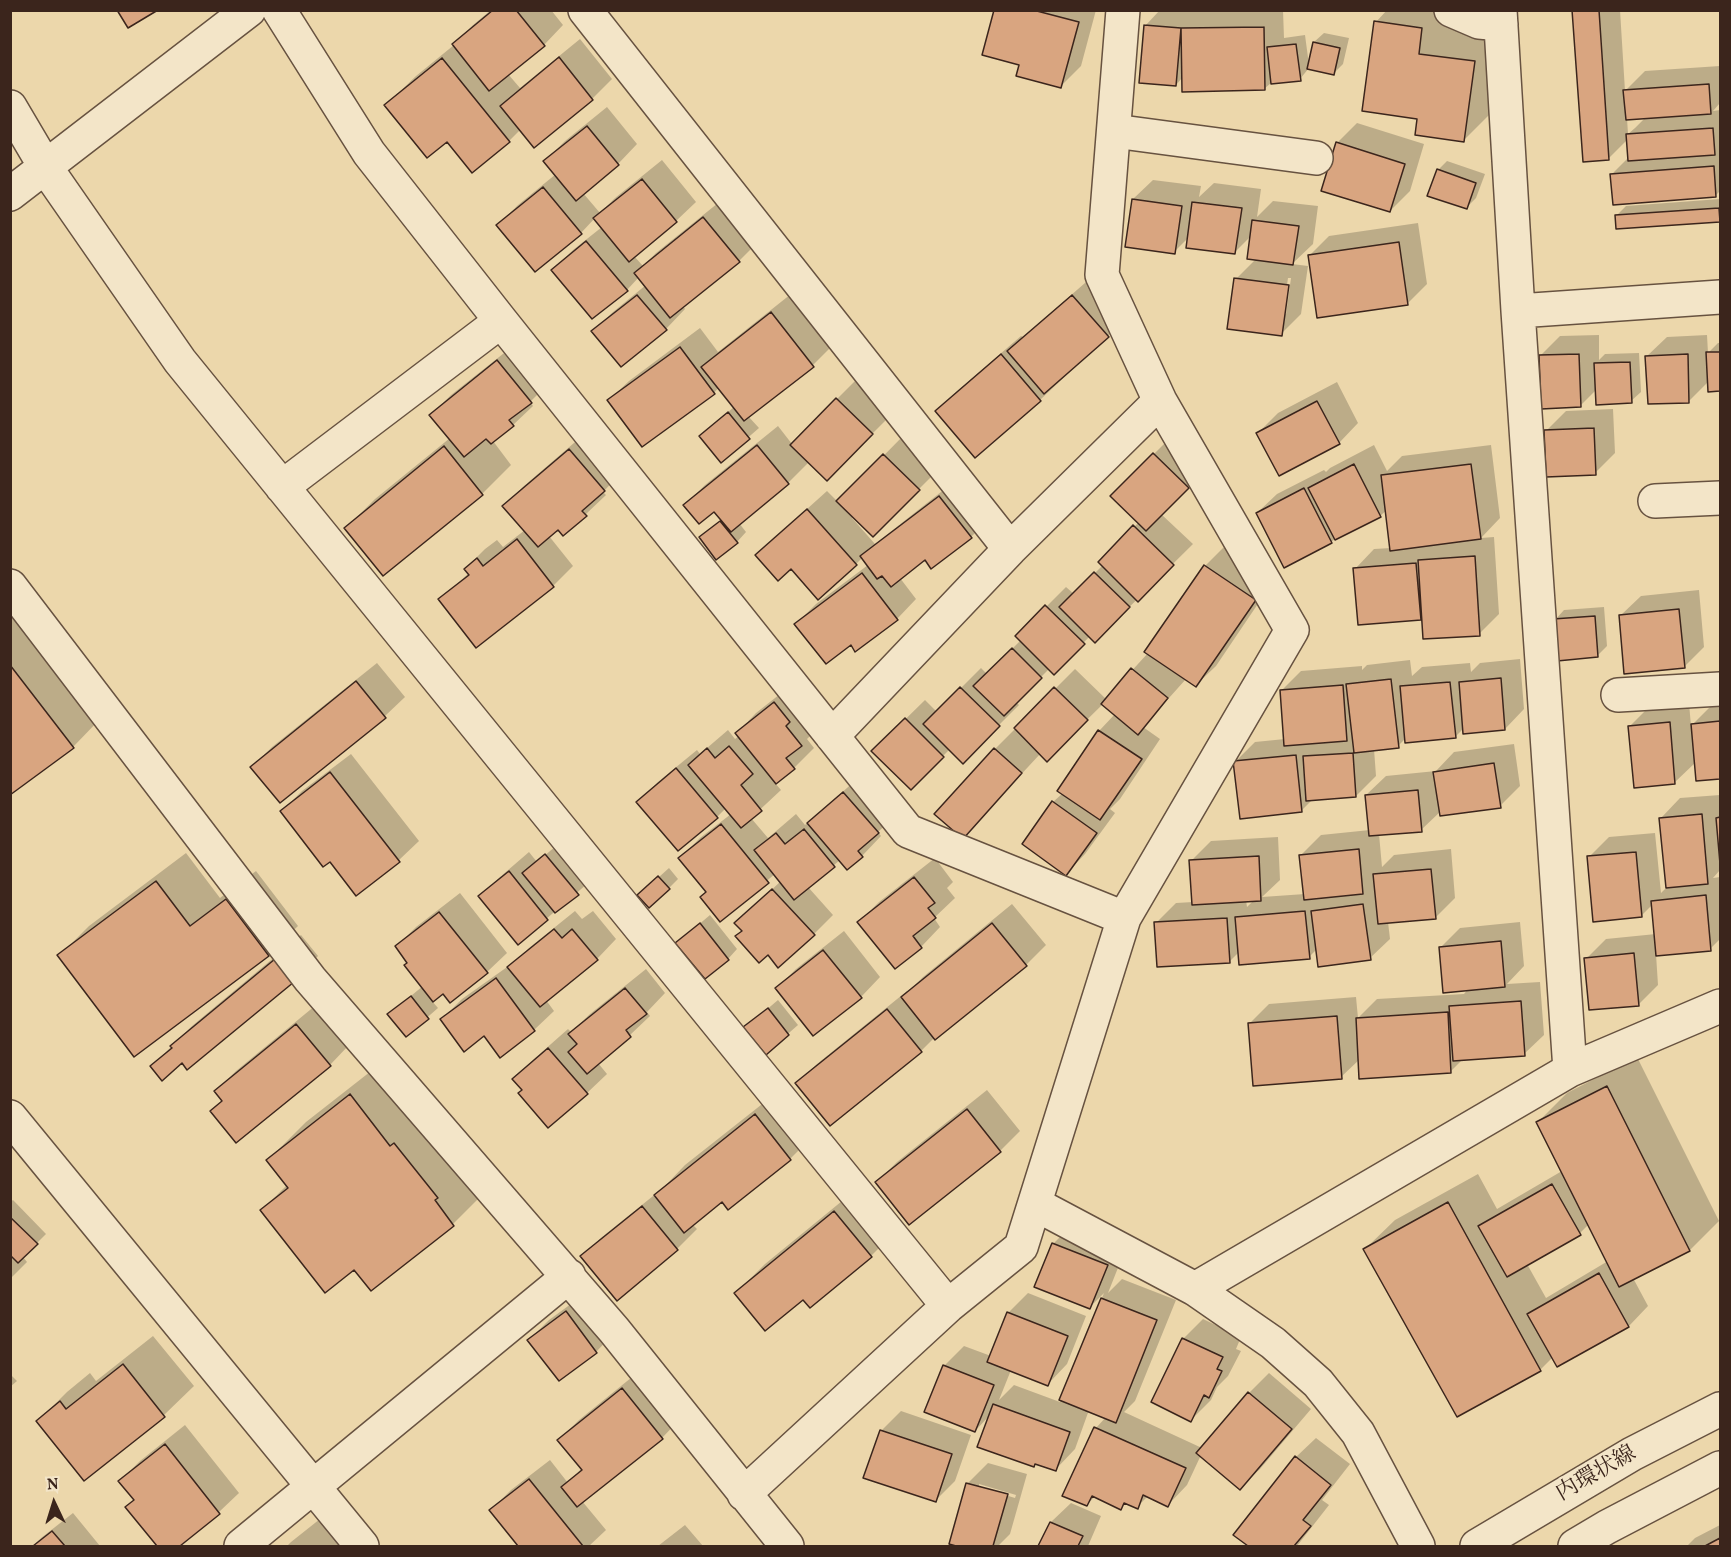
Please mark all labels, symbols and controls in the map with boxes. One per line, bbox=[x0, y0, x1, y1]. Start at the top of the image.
street label: 内環状線 bbox=[1552, 1442, 1642, 1508]
north arrow bbox=[24, 1473, 84, 1533]
text: N bbox=[46, 1474, 59, 1496]

